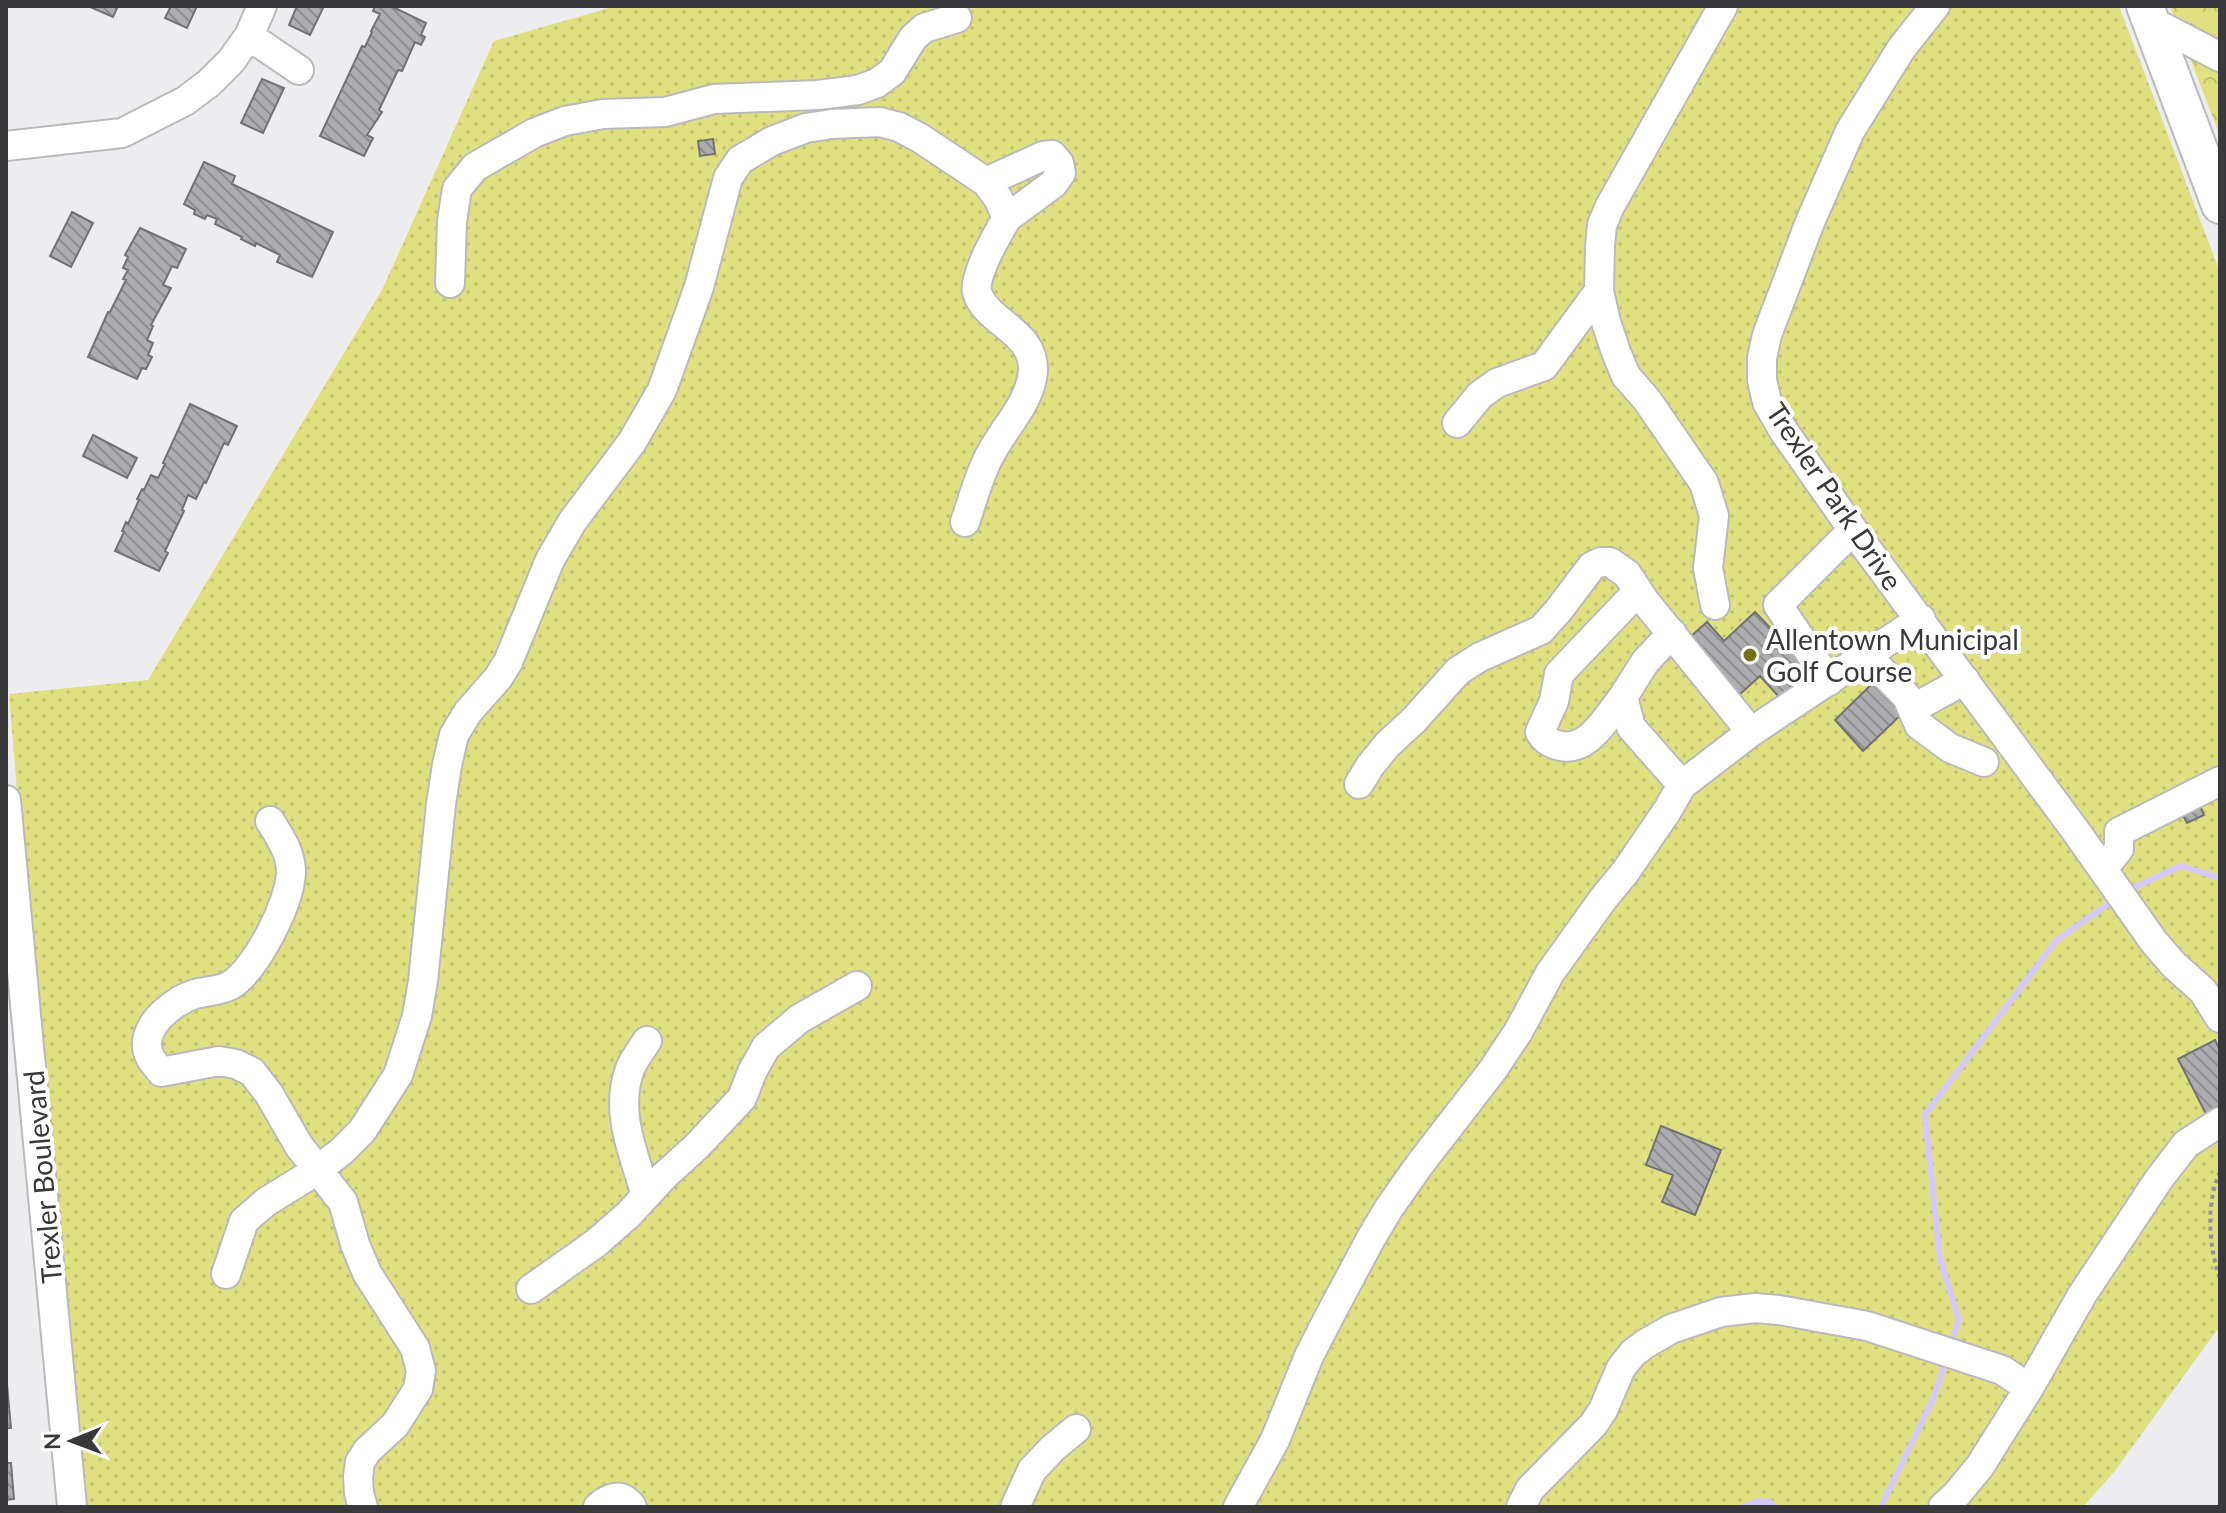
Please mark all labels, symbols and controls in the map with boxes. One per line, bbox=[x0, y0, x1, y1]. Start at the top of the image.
street label: Trexler Park Drive bbox=[1760, 396, 1910, 596]
place label: Allentown Municipal Golf Course bbox=[1766, 622, 2019, 688]
marker: Allentown Municipal Golf Course bbox=[1741, 646, 1759, 664]
street label: Trexler Boulevard bbox=[16, 1069, 68, 1285]
north arrow bbox=[32, 1401, 112, 1481]
text: N bbox=[38, 1433, 65, 1450]

